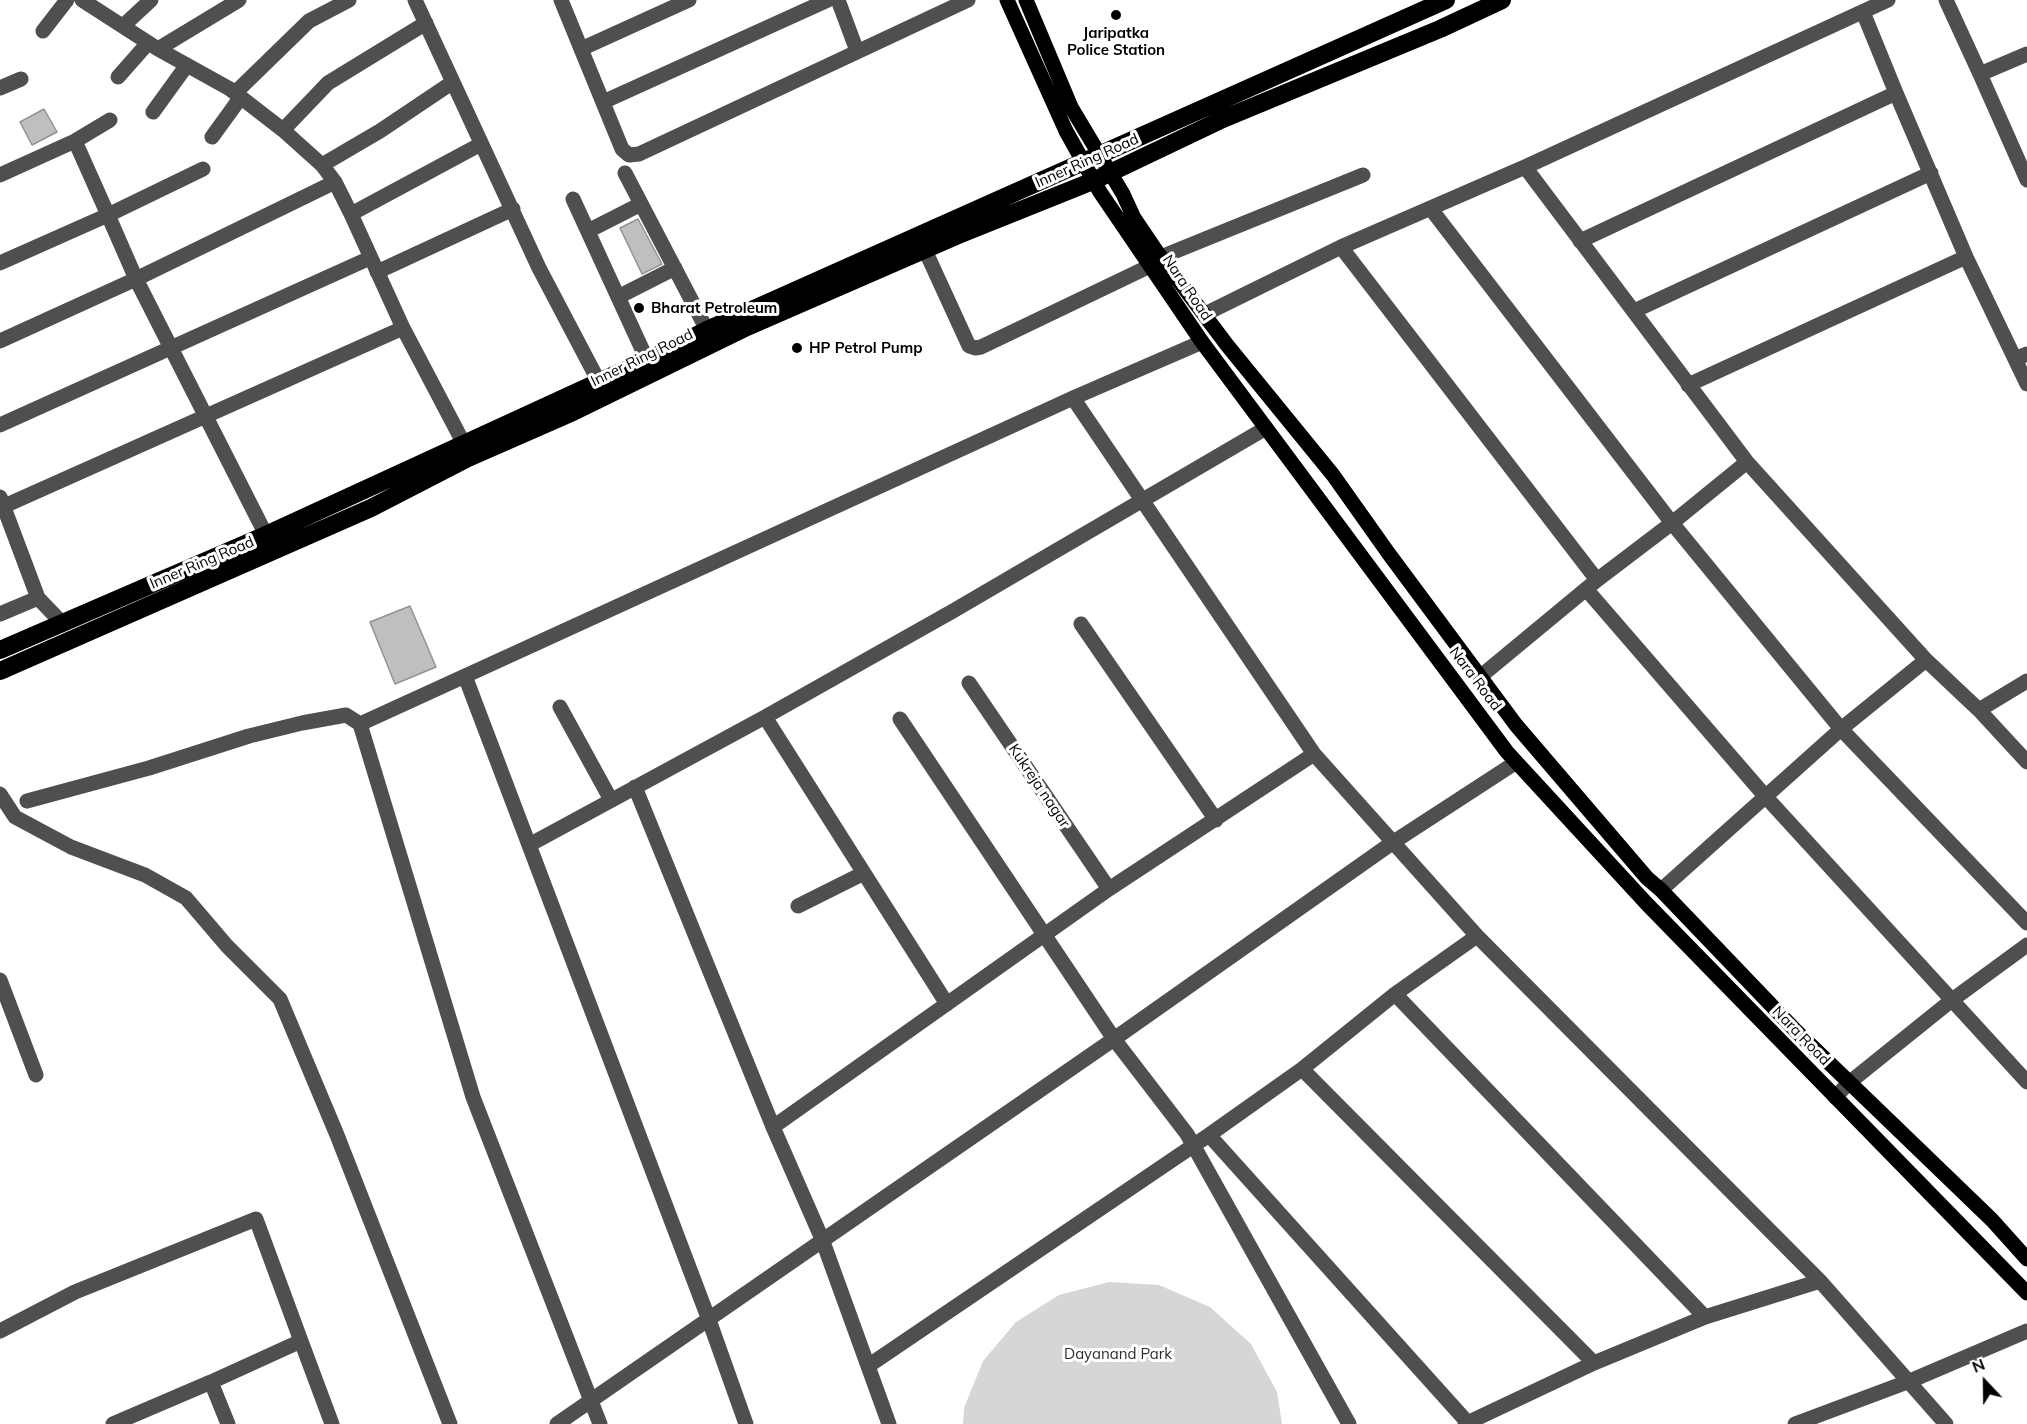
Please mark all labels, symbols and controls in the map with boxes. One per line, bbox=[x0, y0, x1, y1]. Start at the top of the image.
marker: Jaripatka Police Station bbox=[1109, 8, 1123, 22]
place label: Jaripatka Police Station bbox=[1067, 24, 1165, 59]
street label: Inner Ring Road bbox=[1032, 130, 1142, 192]
street label: Nara Road bbox=[1158, 252, 1216, 324]
place label: Bharat Petroleum bbox=[651, 299, 777, 317]
marker: Bharat Petroleum bbox=[632, 301, 646, 315]
street label: Inner Ring Road bbox=[588, 325, 696, 391]
place label: HP Petrol Pump bbox=[809, 339, 922, 357]
marker: HP Petrol Pump bbox=[790, 341, 804, 355]
street label: Inner Ring Road bbox=[147, 533, 257, 593]
street label: Nara Road bbox=[1445, 644, 1505, 714]
street label: Kukreja nagar bbox=[1004, 741, 1074, 831]
street label: Nara Road bbox=[1768, 1003, 1834, 1069]
park label: Dayanand Park bbox=[1064, 1345, 1172, 1363]
north arrow bbox=[1955, 1352, 2015, 1412]
text: N bbox=[1969, 1354, 1988, 1377]

